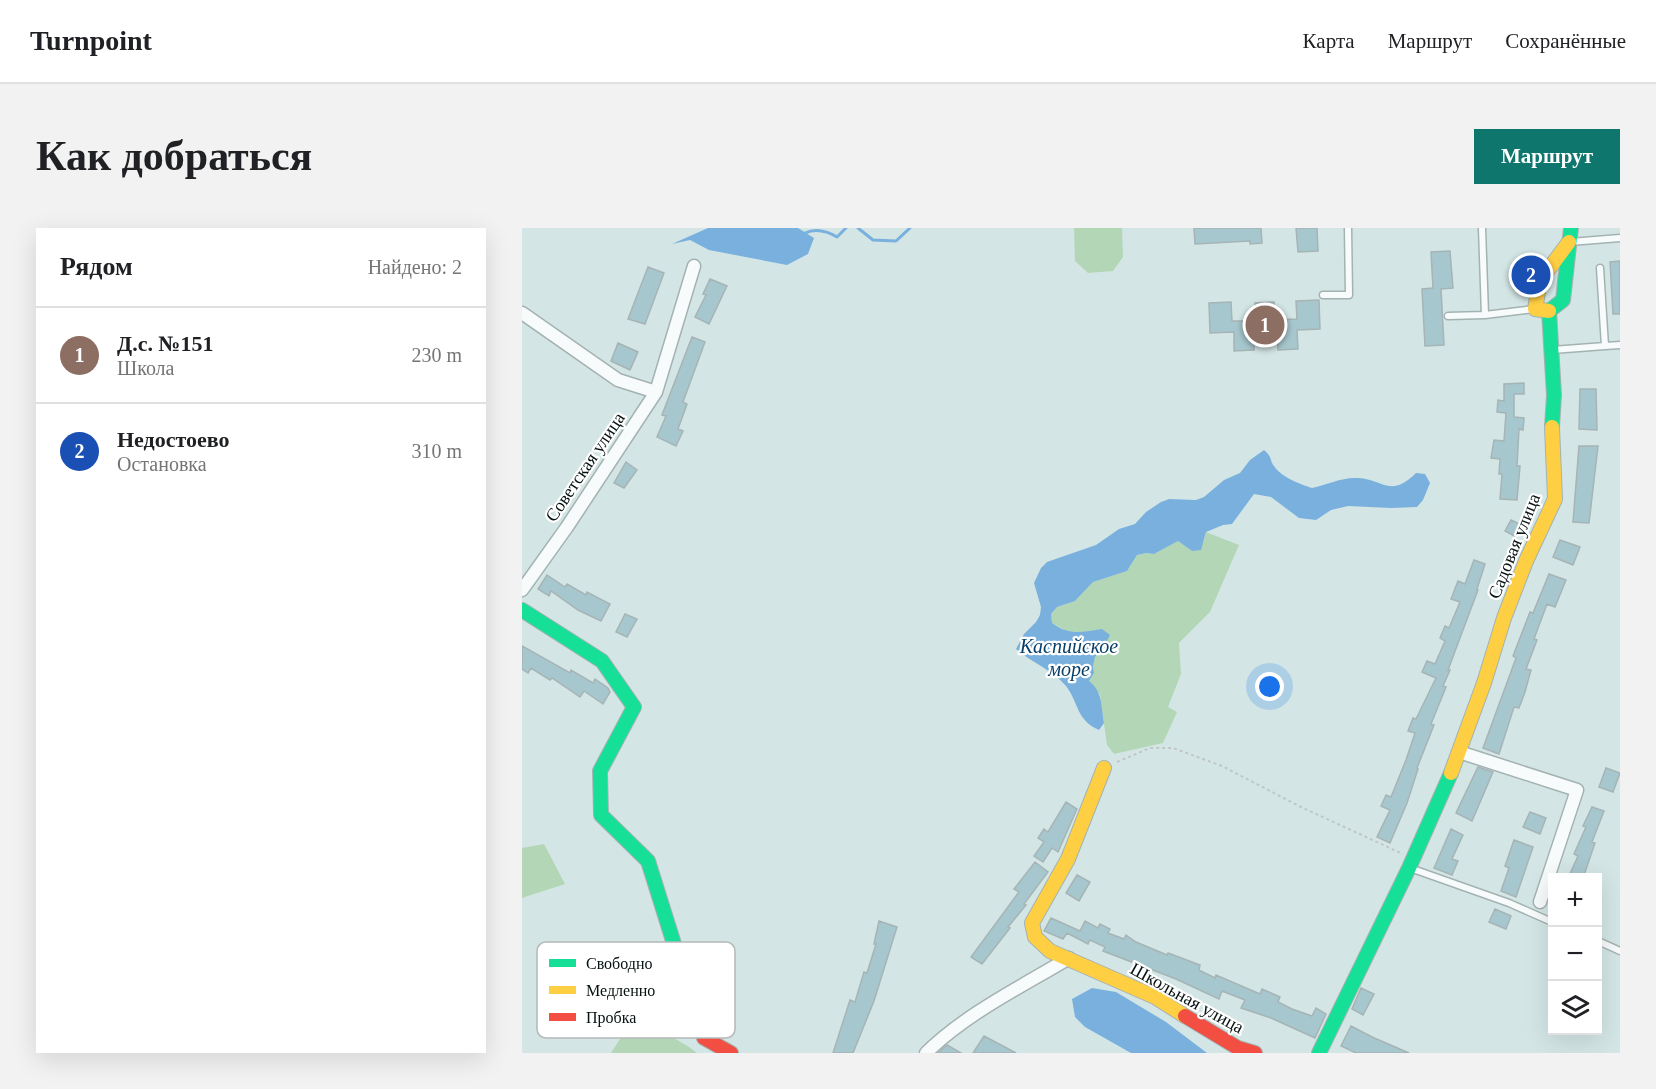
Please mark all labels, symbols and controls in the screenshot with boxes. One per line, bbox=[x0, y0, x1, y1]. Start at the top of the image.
text: Turnpoint bbox=[30, 25, 152, 56]
text: Карта bbox=[1303, 29, 1355, 53]
text: Маршрут bbox=[1388, 29, 1472, 53]
text: Сохранённые bbox=[1505, 29, 1626, 53]
button: Маршрут bbox=[1474, 129, 1620, 184]
text: Как добраться bbox=[36, 133, 312, 179]
text: Рядом bbox=[60, 252, 133, 281]
pin: 2 bbox=[1512, 252, 1550, 298]
text: Найдено: 2 bbox=[368, 256, 462, 278]
pin: 1 bbox=[1246, 302, 1284, 348]
text: Д.с. №151 bbox=[117, 331, 214, 356]
text: 1 bbox=[75, 344, 85, 366]
text: 230 m bbox=[411, 344, 462, 366]
text: Школа bbox=[117, 357, 174, 379]
street label: Советская улица bbox=[541, 409, 629, 525]
text: Недостоево bbox=[117, 427, 230, 452]
text: 2 bbox=[75, 440, 85, 462]
text: 310 m bbox=[411, 440, 462, 462]
text: Остановка bbox=[117, 453, 207, 475]
street label: Садовая улица bbox=[1484, 490, 1544, 602]
water label: Каспийское море bbox=[1019, 635, 1118, 681]
your location bbox=[1255, 672, 1284, 701]
map controls bbox=[1548, 873, 1602, 1035]
button: + bbox=[1548, 873, 1602, 927]
button: − bbox=[1548, 927, 1602, 981]
legend bbox=[537, 942, 735, 1038]
text: Свободно bbox=[586, 955, 653, 973]
street label: Школьная улица bbox=[1127, 959, 1247, 1037]
button: layers bbox=[1548, 981, 1602, 1035]
text: Медленно bbox=[586, 982, 655, 1000]
text: Пробка bbox=[586, 1009, 636, 1027]

